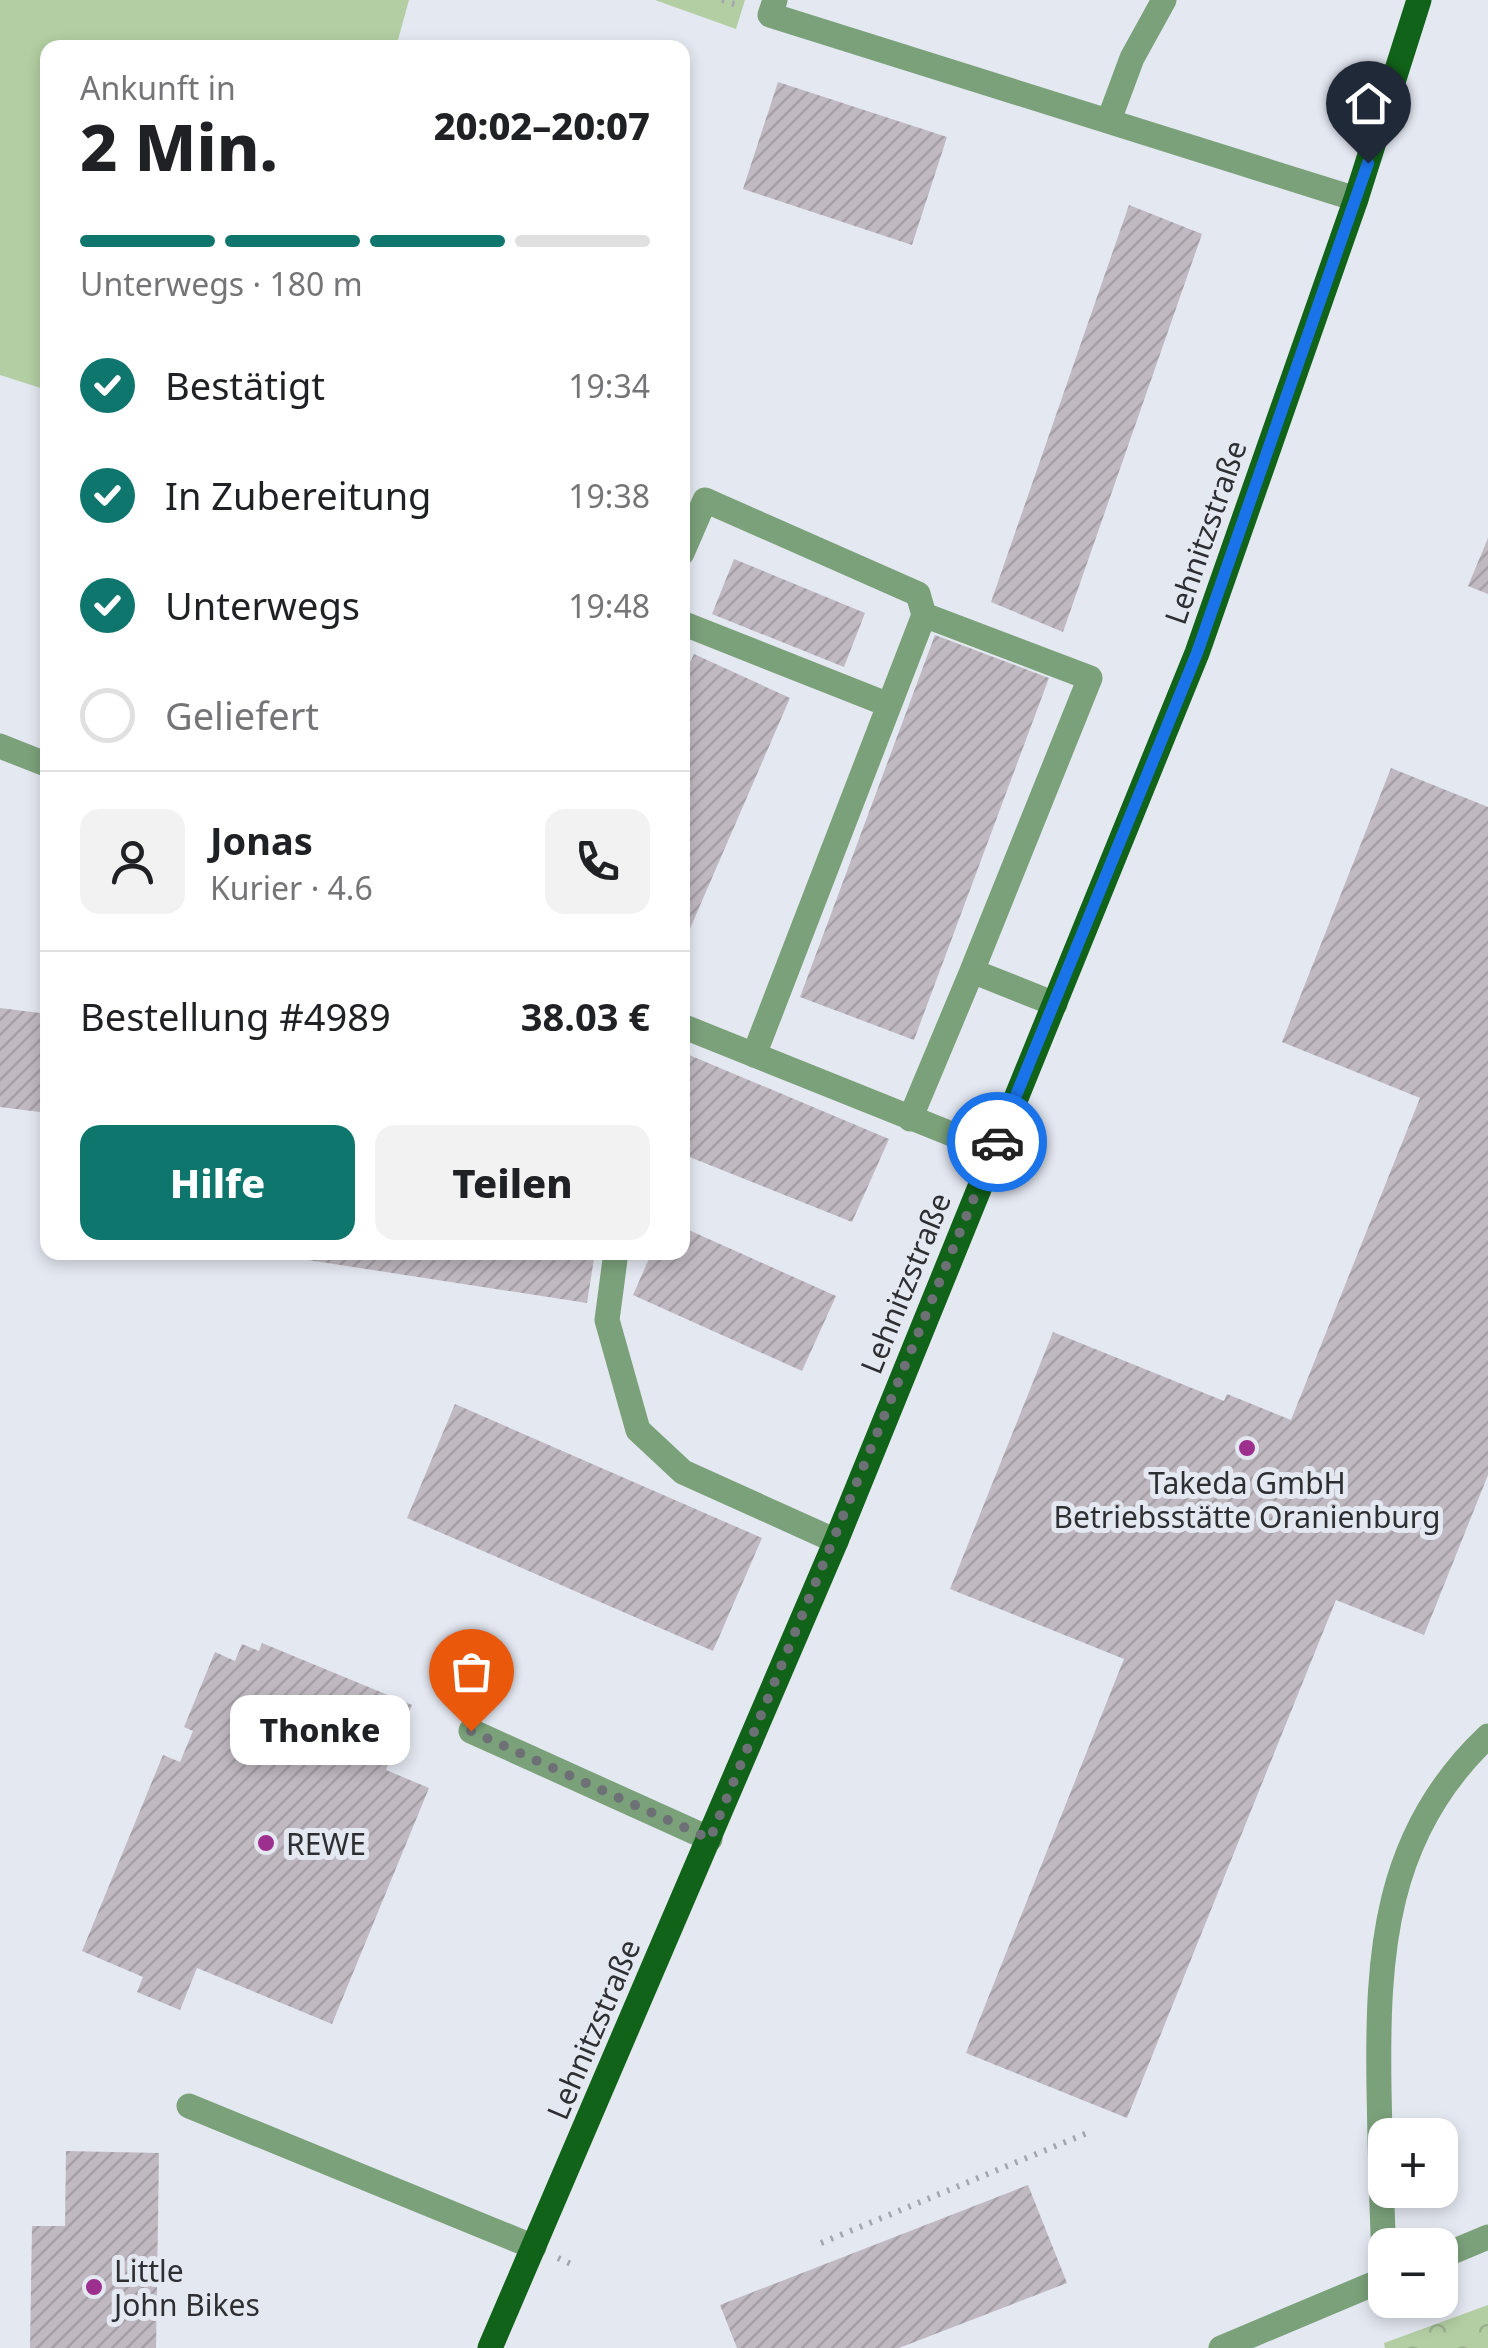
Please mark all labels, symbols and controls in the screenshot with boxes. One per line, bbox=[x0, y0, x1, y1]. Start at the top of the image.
pin bbox=[1326, 61, 1411, 164]
text: Ankunft in bbox=[80, 66, 236, 109]
icon: home bbox=[1341, 76, 1396, 131]
text: 20:02–20:07 bbox=[434, 99, 650, 151]
text: 2 Min. bbox=[80, 102, 278, 190]
text: Unterwegs · 180 m bbox=[80, 262, 363, 305]
icon: check bbox=[80, 358, 135, 413]
text: Bestätigt bbox=[165, 359, 325, 411]
text: 19:34 bbox=[568, 364, 650, 407]
street label: Lehnitzstraße bbox=[1154, 435, 1256, 629]
icon: check bbox=[80, 468, 135, 523]
text: In Zubereitung bbox=[165, 469, 432, 521]
text: 19:38 bbox=[568, 474, 650, 517]
icon: check bbox=[80, 578, 135, 633]
text: Unterwegs bbox=[165, 579, 360, 631]
text: 19:48 bbox=[568, 584, 650, 627]
text: Geliefert bbox=[165, 689, 319, 741]
button: person bbox=[80, 809, 185, 914]
button: phone bbox=[545, 809, 650, 914]
text: Jonas bbox=[210, 814, 313, 866]
text: Kurier · 4.6 bbox=[210, 866, 373, 909]
text: Bestellung #4989 bbox=[80, 990, 391, 1042]
text: 38.03 € bbox=[521, 990, 650, 1042]
courier bbox=[947, 1092, 1047, 1192]
icon: car bbox=[970, 1115, 1025, 1170]
button: Hilfe bbox=[80, 1125, 355, 1240]
button: Teilen bbox=[375, 1125, 650, 1240]
street label: Lehnitzstraße bbox=[850, 1186, 960, 1380]
marker: Takeda GmbH Betriebsstätte Oranienburg bbox=[1236, 1437, 1258, 1459]
place label: Takeda GmbH Betriebsstätte Oranienburg bbox=[1054, 1462, 1440, 1537]
pin bbox=[429, 1629, 514, 1732]
icon: bag bbox=[444, 1644, 499, 1699]
callout: Thonke bbox=[231, 1696, 411, 1766]
text: Thonke bbox=[260, 1708, 380, 1751]
place label: REWE bbox=[286, 1823, 366, 1864]
marker: REWE bbox=[255, 1832, 277, 1854]
street label: Lehnitzstraße bbox=[537, 1933, 649, 2125]
map controls bbox=[1368, 2118, 1458, 2318]
button: + bbox=[1368, 2118, 1458, 2208]
button: − bbox=[1368, 2228, 1458, 2318]
place label: Little John Bikes bbox=[111, 2250, 260, 2325]
marker: Little John Bikes bbox=[83, 2276, 105, 2298]

